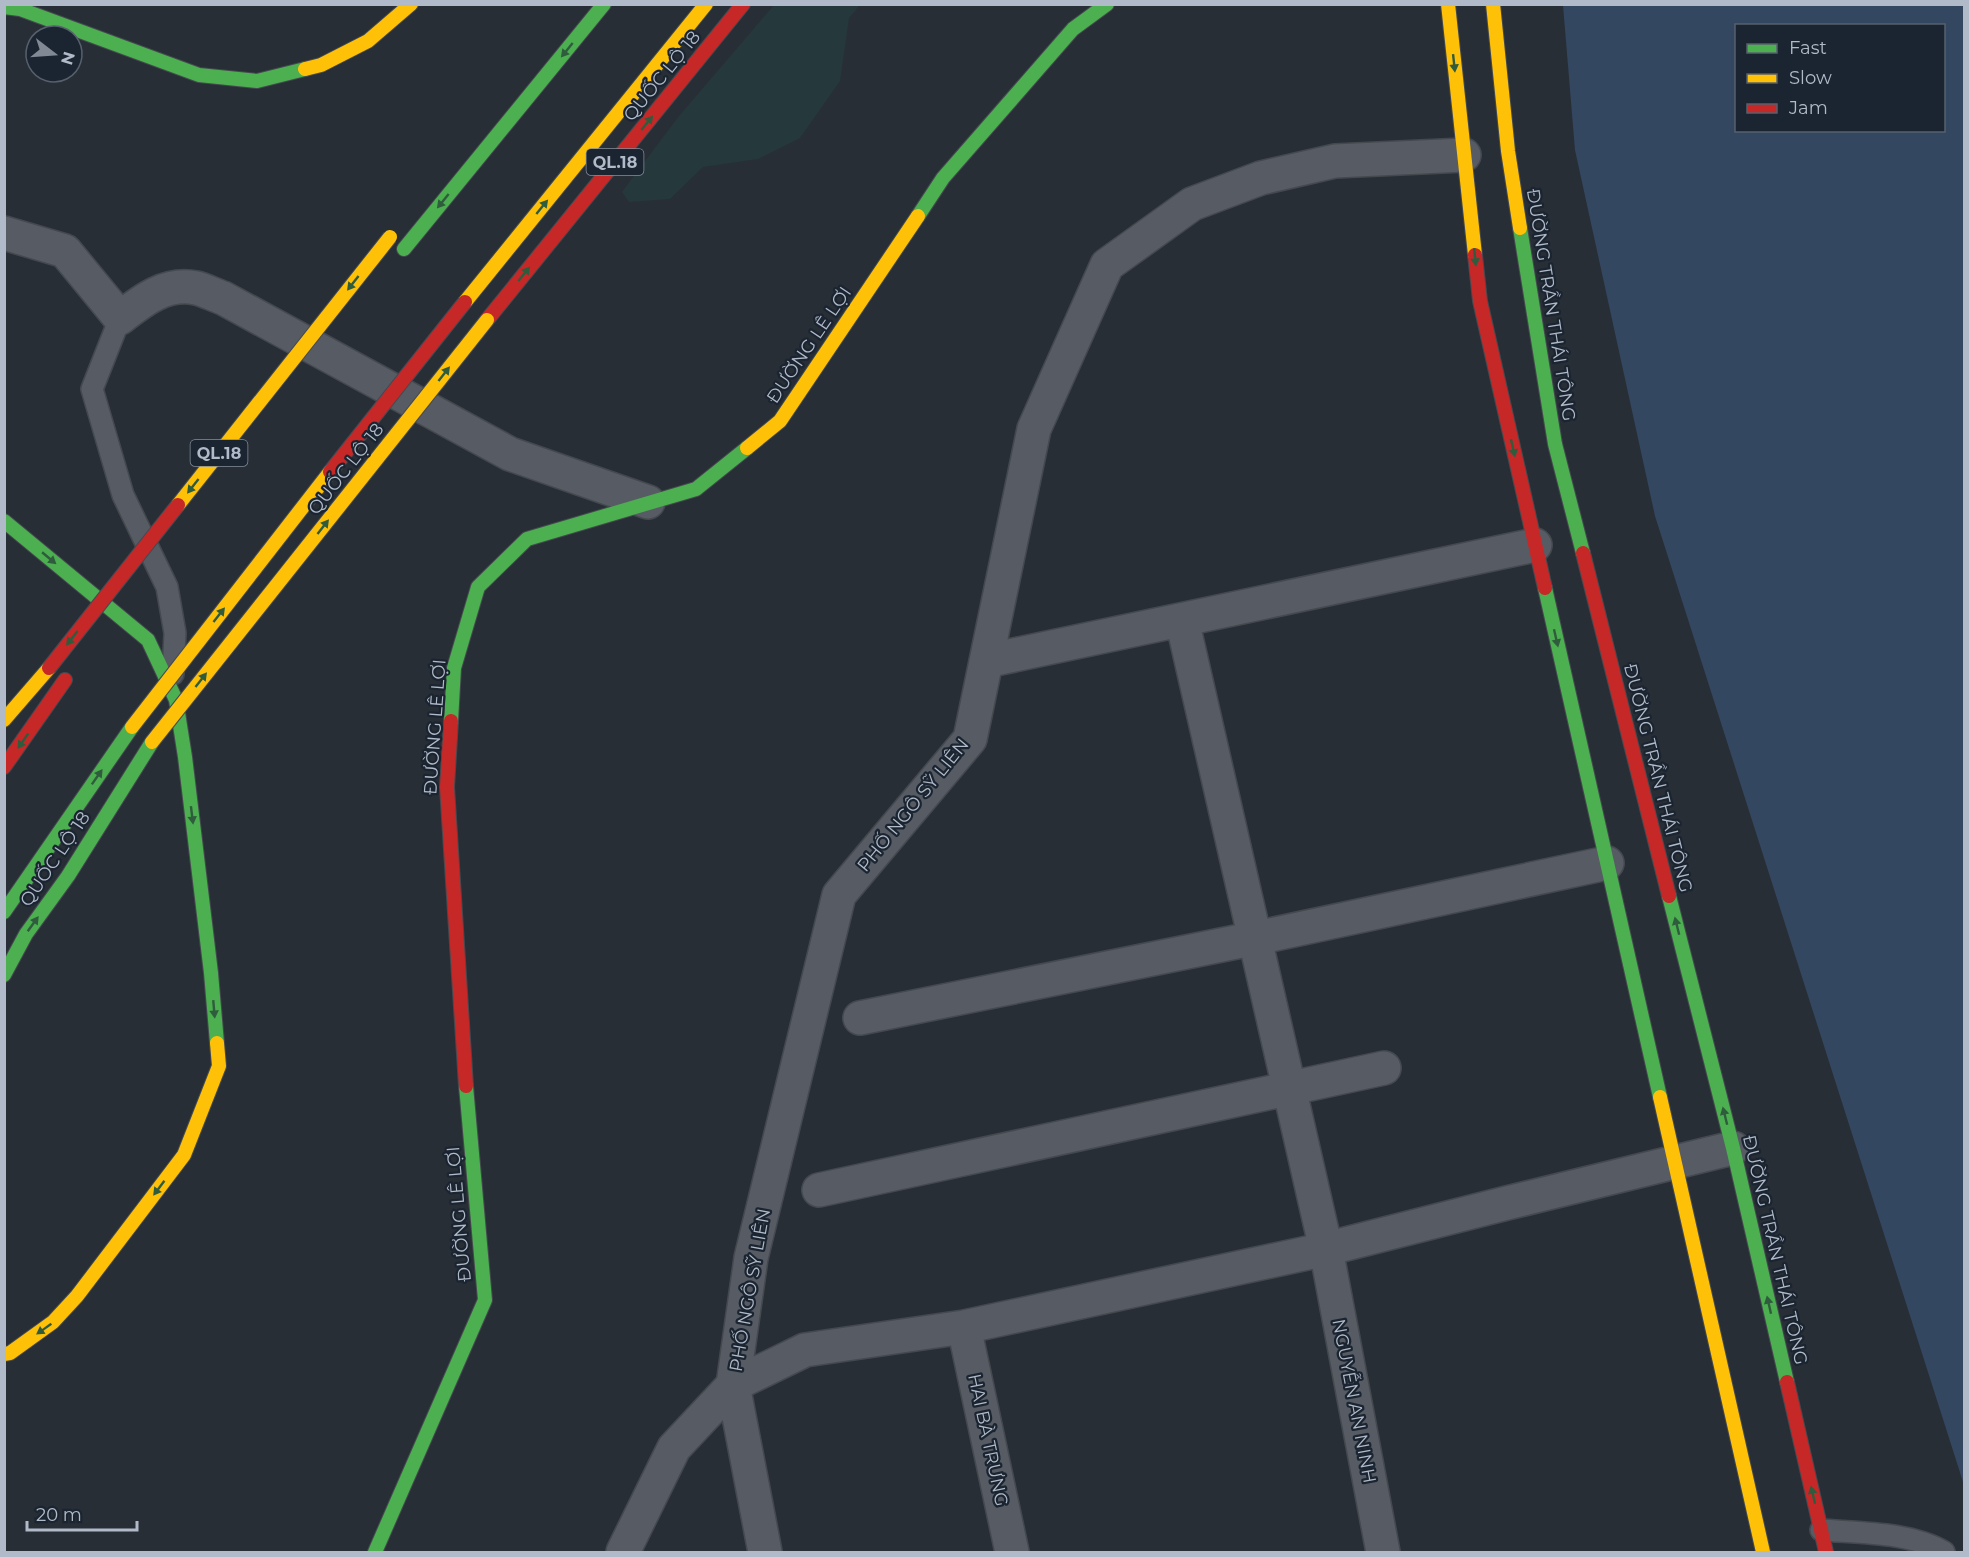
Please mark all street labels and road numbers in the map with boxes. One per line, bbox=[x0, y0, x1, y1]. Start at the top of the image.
street label: QUỐC LỘ 18 bbox=[618, 26, 705, 126]
road number: QL.18 bbox=[586, 149, 644, 175]
street label: ĐƯỜNG TRẦN THÁI TÔNG bbox=[1522, 187, 1581, 423]
street label: ĐƯỜNG LÊ LỢI bbox=[762, 283, 856, 407]
street label: QUỐC LỘ 18 bbox=[303, 418, 389, 519]
road number: QL.18 bbox=[190, 440, 248, 466]
street label: ĐƯỜNG LÊ LỢI bbox=[419, 658, 451, 796]
street label: ĐƯỜNG TRẦN THÁI TÔNG bbox=[1619, 661, 1698, 895]
street label: PHỐ NGÔ SỸ LIÊN bbox=[852, 733, 974, 876]
street label: QUỐC LỘ 18 bbox=[14, 807, 95, 911]
street label: ĐƯỜNG TRẦN THÁI TÔNG bbox=[1738, 1133, 1813, 1367]
street label: ĐƯỜNG LÊ LỢI bbox=[442, 1145, 476, 1283]
street label: PHỐ NGÔ SỸ LIÊN bbox=[724, 1207, 775, 1373]
street label: NGUYỄN AN NINH bbox=[1327, 1317, 1383, 1485]
street label: HAI BÀ TRƯNG bbox=[963, 1372, 1013, 1508]

